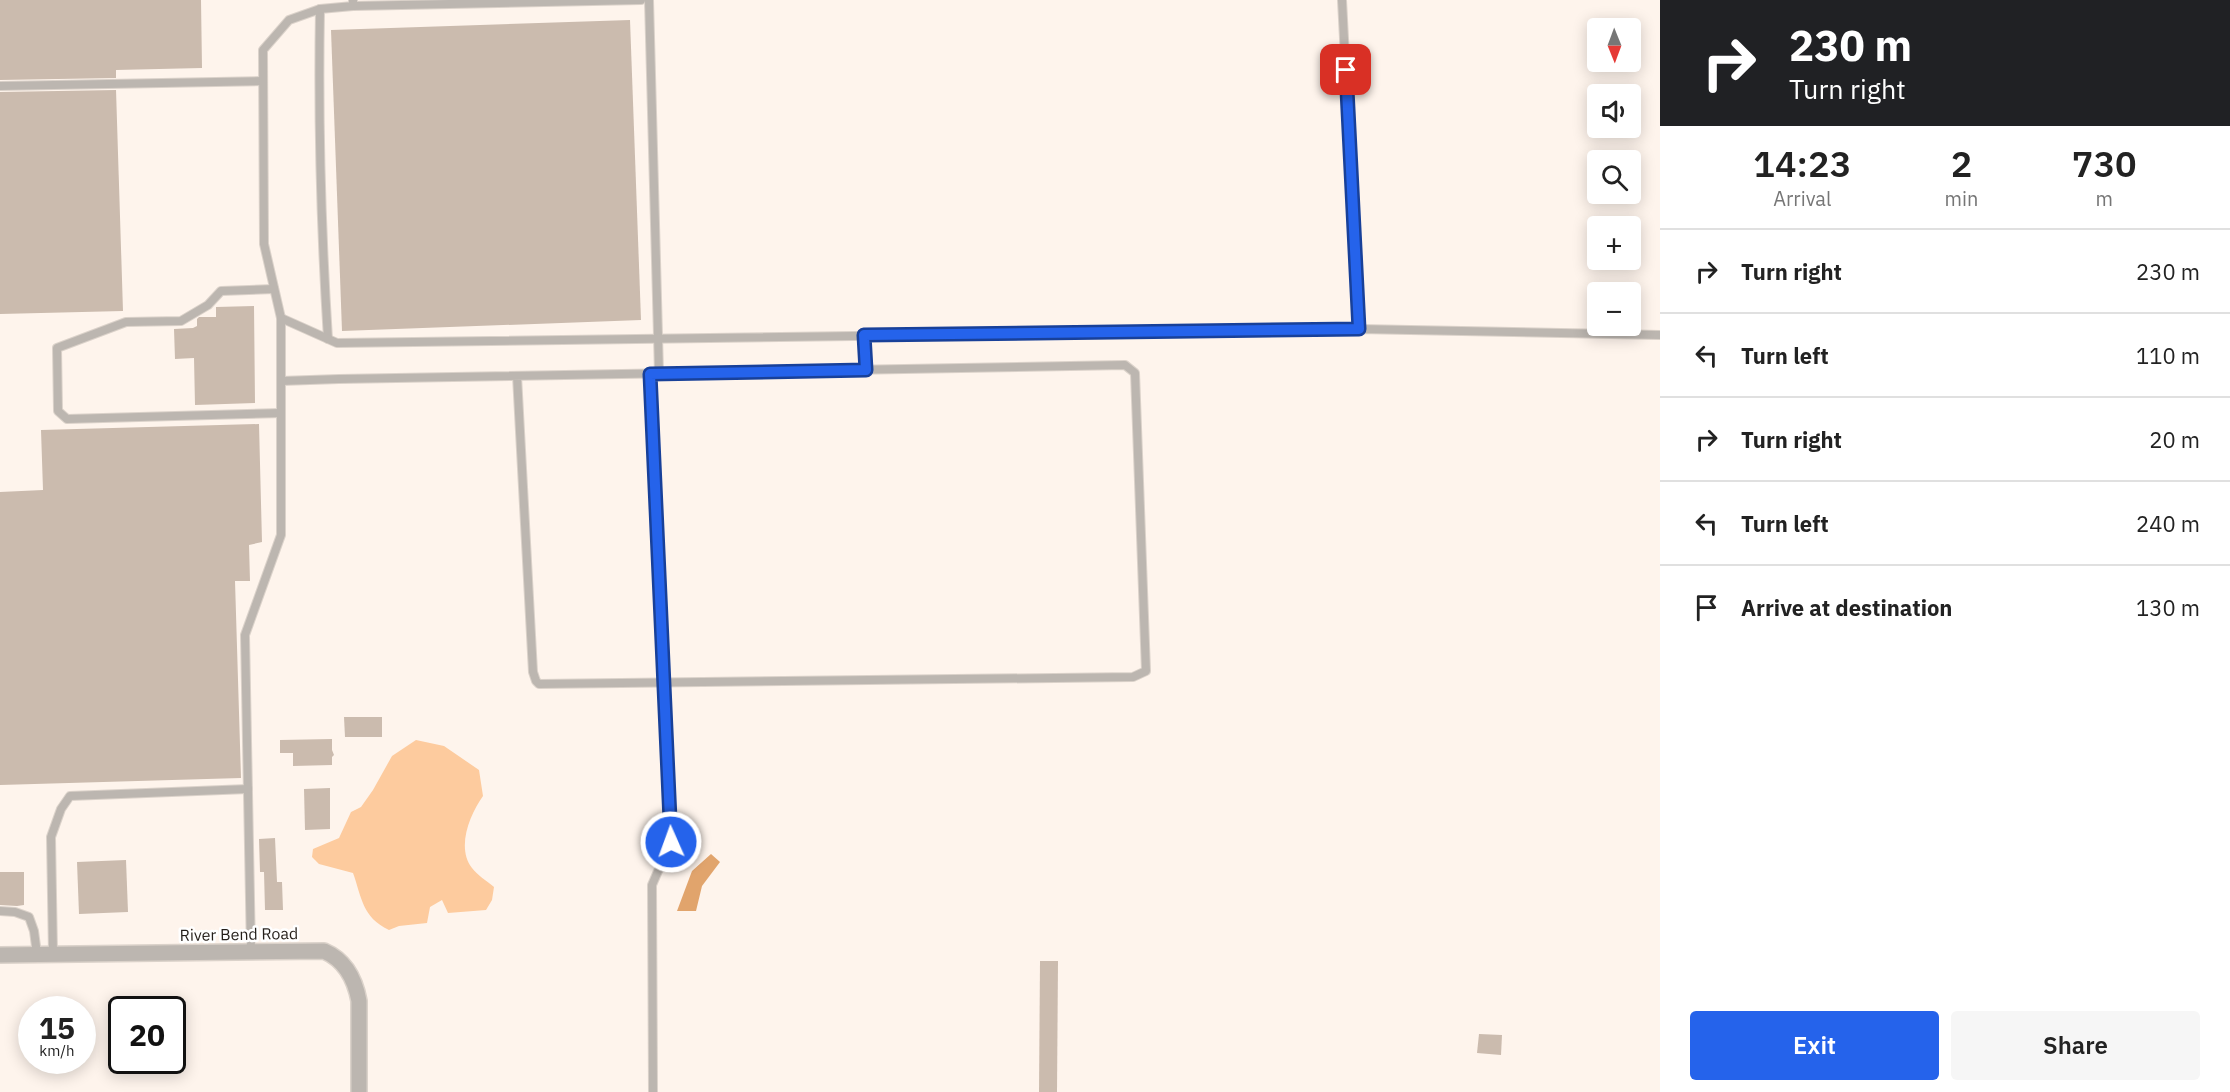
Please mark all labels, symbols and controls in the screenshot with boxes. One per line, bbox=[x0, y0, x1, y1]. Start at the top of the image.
north arrow bbox=[1587, 18, 1641, 72]
map controls bbox=[1587, 18, 1641, 336]
text: 230 m bbox=[1789, 18, 1912, 73]
icon: right bbox=[1690, 24, 1768, 102]
pin bbox=[1320, 44, 1371, 95]
icon: arrive bbox=[1329, 53, 1362, 86]
text: Turn right bbox=[1789, 71, 1906, 106]
button: sound bbox=[1587, 84, 1641, 138]
text: 14:23 bbox=[1753, 140, 1851, 187]
text: 2 bbox=[1951, 140, 1972, 187]
text: 730 bbox=[2072, 140, 2137, 187]
button: search bbox=[1587, 150, 1641, 204]
text: Arrival bbox=[1773, 185, 1831, 212]
text: min bbox=[1945, 185, 1978, 212]
text: m bbox=[2095, 185, 2113, 212]
button: + bbox=[1587, 216, 1641, 270]
icon: right bbox=[1690, 255, 1723, 288]
text: Turn right bbox=[1741, 257, 1842, 286]
text: 230 m bbox=[2136, 257, 2200, 286]
button: − bbox=[1587, 282, 1641, 336]
icon: left bbox=[1690, 339, 1723, 372]
text: Turn left bbox=[1741, 341, 1829, 370]
text: 110 m bbox=[2136, 341, 2200, 370]
icon: right bbox=[1690, 423, 1723, 456]
text: Turn right bbox=[1741, 425, 1842, 454]
text: 20 m bbox=[2149, 425, 2200, 454]
icon: left bbox=[1690, 507, 1723, 540]
text: Turn left bbox=[1741, 509, 1829, 538]
text: 240 m bbox=[2136, 509, 2200, 538]
icon: arrive bbox=[1690, 591, 1723, 624]
text: Arrive at destination bbox=[1741, 593, 1952, 622]
text: 130 m bbox=[2136, 593, 2200, 622]
position arrow bbox=[639, 810, 703, 874]
street label: River Bend Road bbox=[180, 923, 298, 945]
speed limit sign: 20 bbox=[108, 996, 186, 1074]
text: 15 bbox=[39, 1008, 75, 1047]
button: Exit bbox=[1690, 1011, 1939, 1080]
button: Share bbox=[1951, 1011, 2200, 1080]
text: km/h bbox=[39, 1041, 75, 1060]

